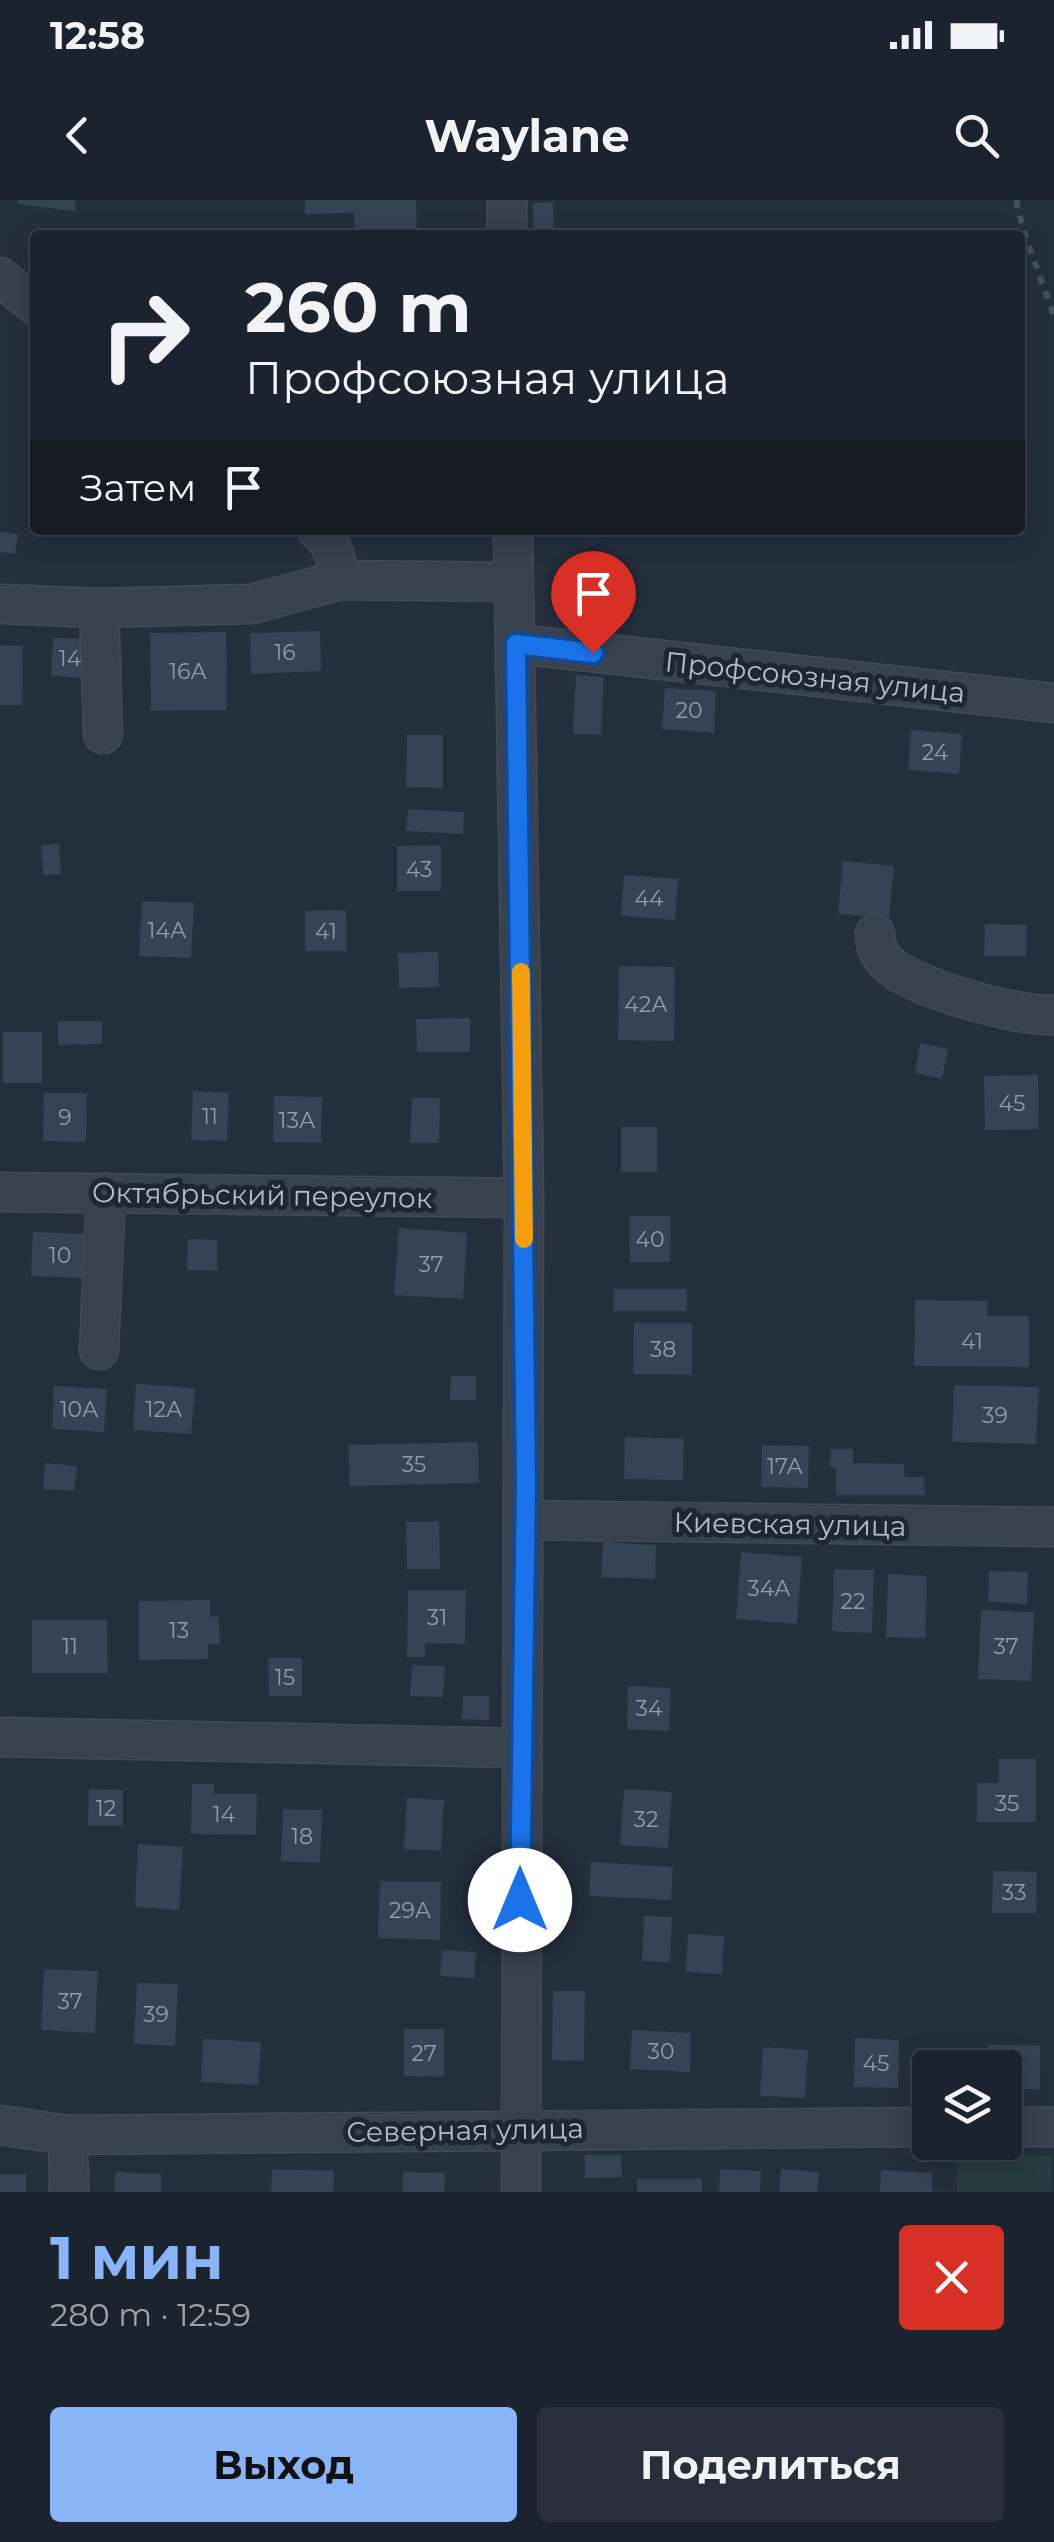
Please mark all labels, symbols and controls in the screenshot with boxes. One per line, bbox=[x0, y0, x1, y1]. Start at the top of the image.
text: 12:58 bbox=[50, 12, 145, 59]
icon: back bbox=[50, 108, 105, 163]
text: Waylane bbox=[424, 108, 630, 163]
icon: search bbox=[949, 108, 1004, 163]
text: 260 m bbox=[245, 264, 472, 350]
icon: right bbox=[80, 270, 210, 400]
text: Профсоюзная улица bbox=[245, 350, 730, 405]
icon: arrive bbox=[216, 460, 271, 515]
text: Затем bbox=[80, 464, 196, 511]
pin bbox=[551, 551, 636, 654]
icon: arrive bbox=[566, 566, 621, 621]
house number: 16 bbox=[274, 639, 296, 666]
street label: Профсоюзная улица bbox=[663, 644, 967, 710]
house number: 14 bbox=[59, 645, 82, 672]
house number: 16А bbox=[169, 658, 208, 685]
house number: 20 bbox=[675, 697, 703, 724]
house number: 24 bbox=[922, 739, 949, 766]
house number: 43 bbox=[406, 856, 432, 883]
house number: 44 bbox=[634, 885, 664, 912]
house number: 14А bbox=[148, 917, 187, 944]
house number: 41 bbox=[315, 918, 337, 945]
house number: 42А bbox=[624, 991, 668, 1018]
house number: 45 bbox=[999, 1090, 1025, 1117]
house number: 11 bbox=[202, 1103, 218, 1130]
house number: 9 bbox=[58, 1104, 72, 1131]
house number: 13А bbox=[279, 1107, 316, 1134]
street label: Октябрьский переулок bbox=[92, 1175, 432, 1215]
house number: 40 bbox=[635, 1226, 665, 1253]
house number: 10 bbox=[49, 1242, 71, 1269]
house number: 37 bbox=[418, 1251, 444, 1278]
house number: 41 bbox=[961, 1328, 983, 1355]
house number: 38 bbox=[650, 1336, 676, 1363]
house number: 10А bbox=[60, 1396, 99, 1423]
house number: 12А bbox=[146, 1396, 183, 1423]
house number: 39 bbox=[982, 1402, 1008, 1429]
house number: 35 bbox=[402, 1451, 426, 1478]
house number: 17А bbox=[767, 1453, 804, 1480]
street label: Киевская улица bbox=[673, 1505, 907, 1543]
house number: 34А bbox=[747, 1575, 791, 1602]
house number: 22 bbox=[841, 1588, 866, 1615]
house number: 31 bbox=[427, 1604, 447, 1631]
house number: 13 bbox=[169, 1617, 189, 1644]
house number: 11 bbox=[62, 1633, 78, 1660]
house number: 37 bbox=[993, 1633, 1019, 1660]
house number: 15 bbox=[275, 1664, 295, 1691]
house number: 34 bbox=[636, 1695, 663, 1722]
house number: 35 bbox=[995, 1790, 1019, 1817]
house number: 12 bbox=[96, 1795, 116, 1822]
house number: 14 bbox=[213, 1801, 236, 1828]
house number: 32 bbox=[634, 1806, 658, 1833]
house number: 18 bbox=[291, 1823, 313, 1850]
position arrow bbox=[468, 1848, 572, 1952]
house number: 33 bbox=[1002, 1879, 1026, 1906]
house number: 29А bbox=[389, 1897, 432, 1924]
house number: 37 bbox=[57, 1988, 83, 2015]
house number: 39 bbox=[143, 2001, 169, 2028]
house number: 30 bbox=[648, 2038, 674, 2065]
house number: 27 bbox=[411, 2040, 437, 2067]
house number: 45 bbox=[863, 2050, 889, 2077]
map controls bbox=[912, 2050, 1022, 2160]
button: layers bbox=[912, 2050, 1022, 2160]
street label: Северная улица bbox=[346, 2111, 584, 2149]
text: 1 мин bbox=[50, 2221, 224, 2294]
button: close bbox=[899, 2225, 1004, 2330]
text: 280 m · 12:59 bbox=[50, 2295, 251, 2334]
button: Выход bbox=[50, 2407, 517, 2522]
button: Поделиться bbox=[537, 2407, 1004, 2522]

